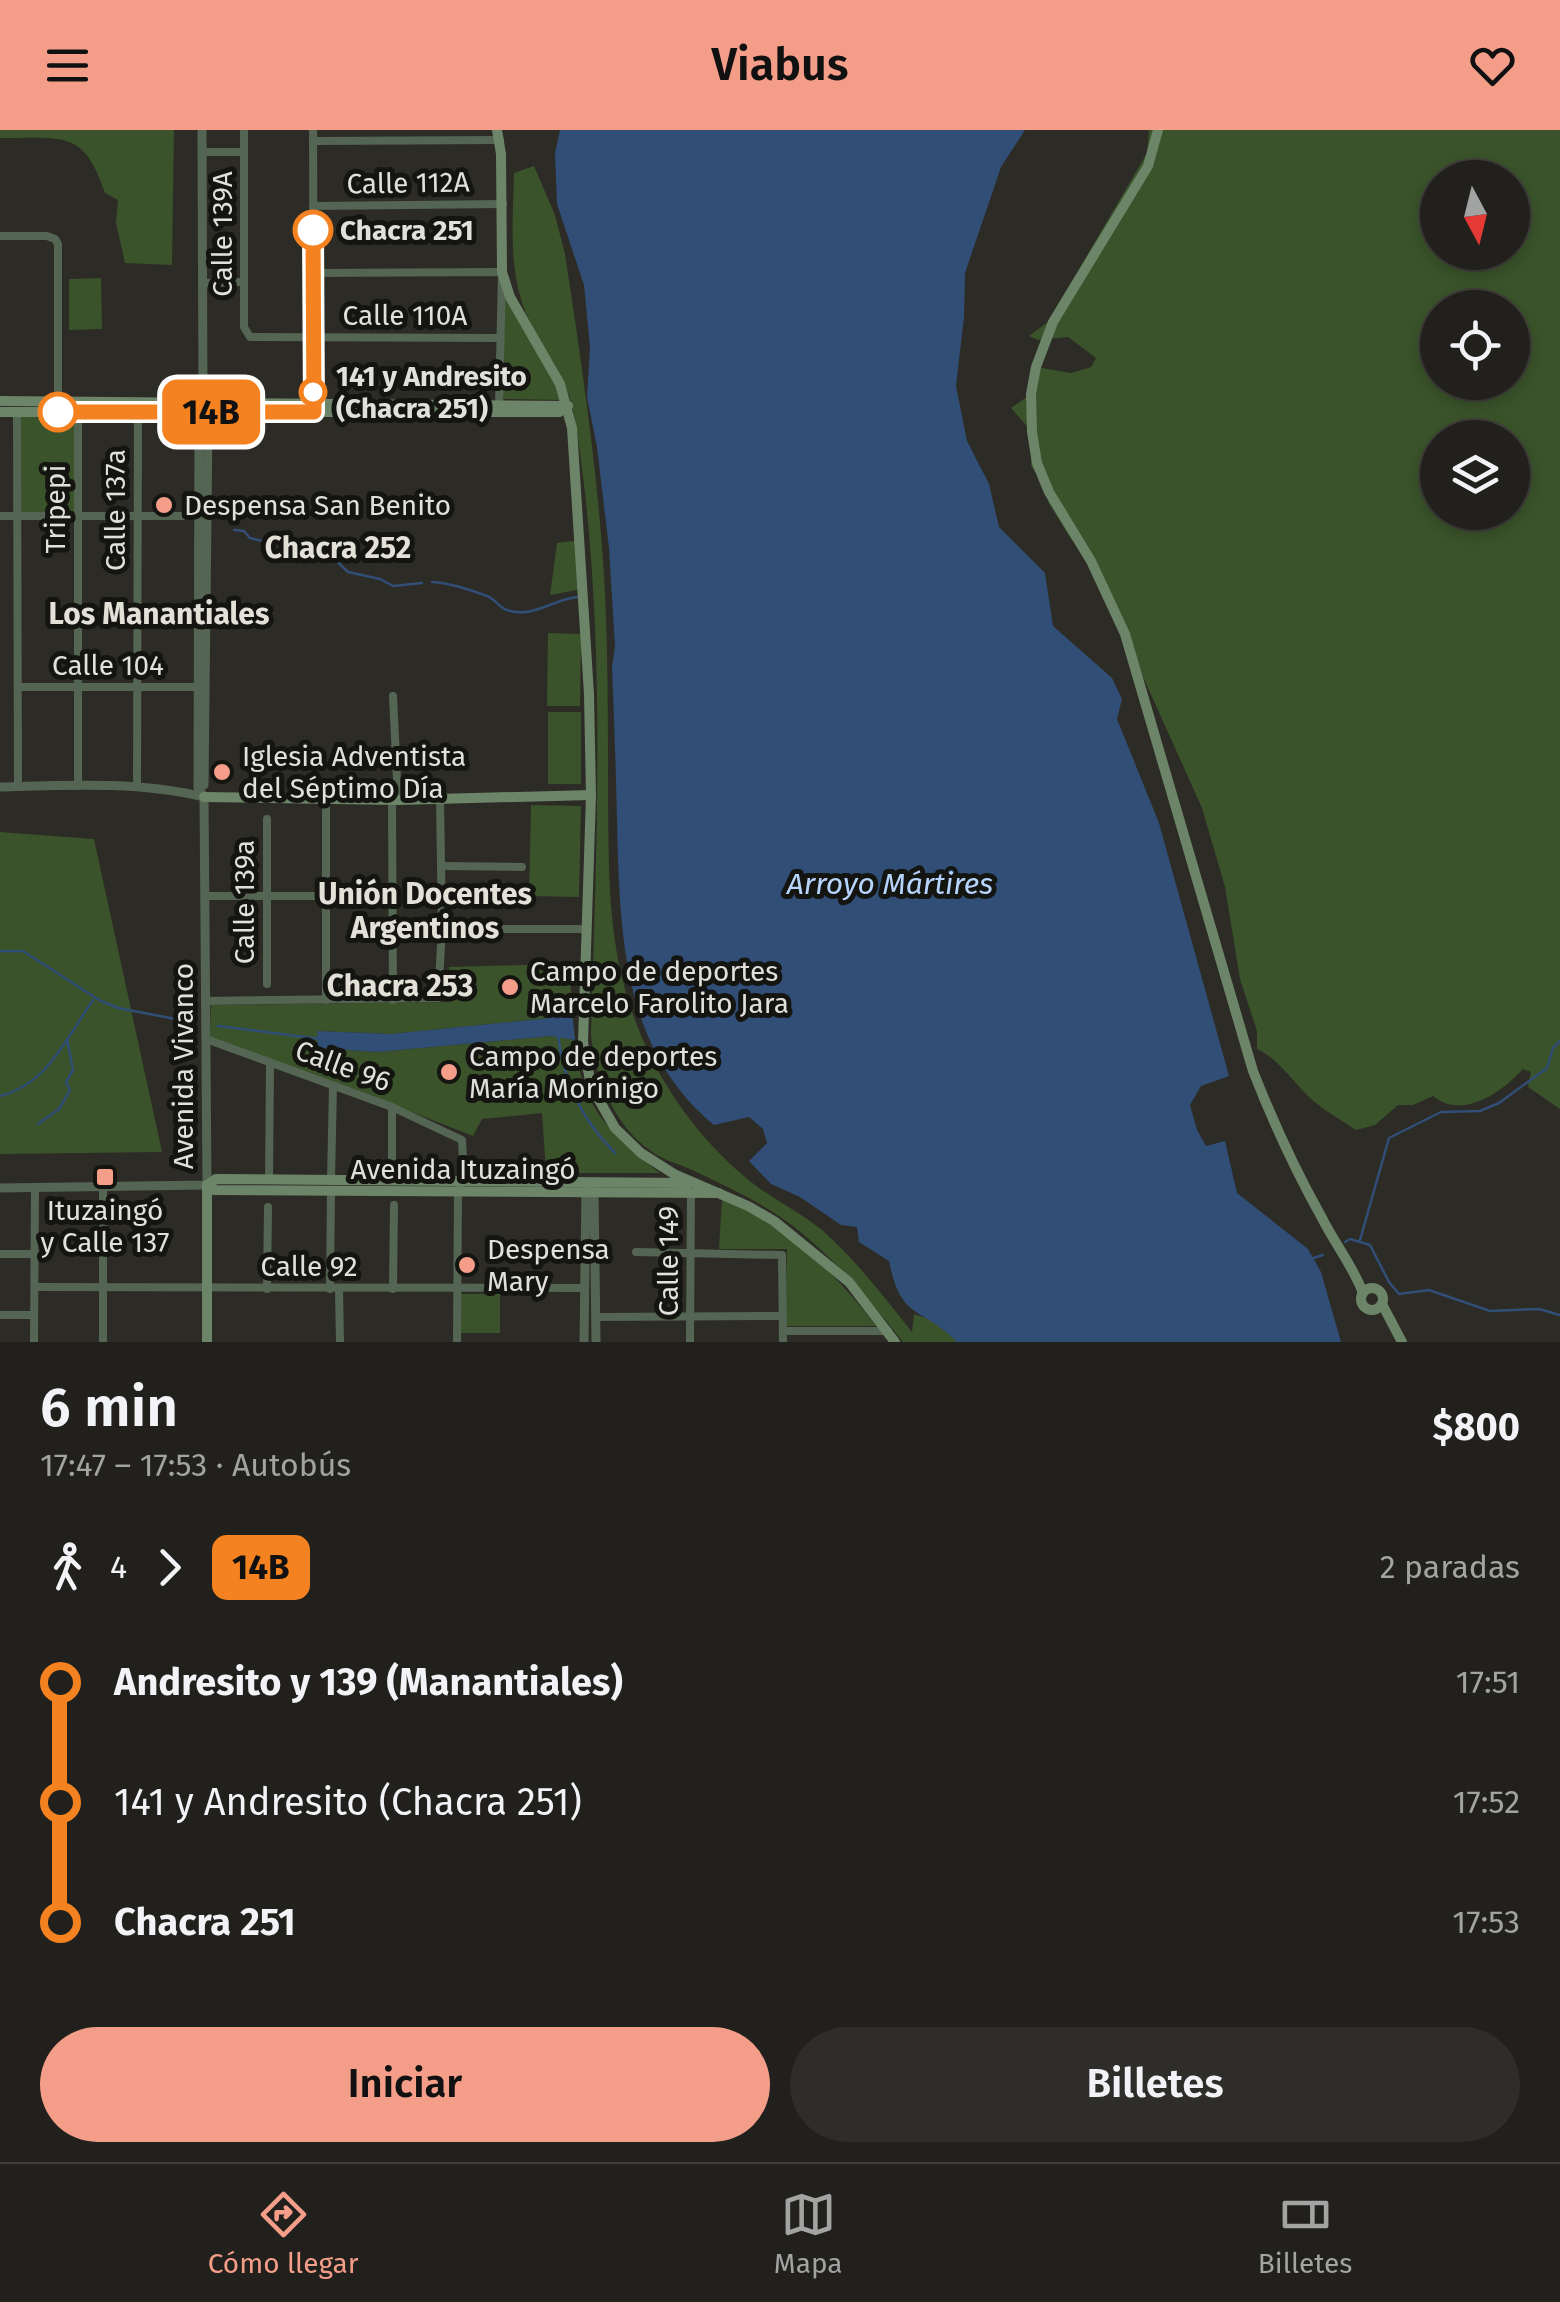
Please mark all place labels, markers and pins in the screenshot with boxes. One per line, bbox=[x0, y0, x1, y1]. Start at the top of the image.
marker: Chacra 251 bbox=[294, 211, 332, 249]
place label: Chacra 251 bbox=[340, 214, 474, 247]
place label: 141 y Andresito (Chacra 251) bbox=[336, 360, 527, 425]
marker: 141 y Andresito (Chacra 251) bbox=[300, 379, 326, 405]
unlabelled marker bbox=[39, 393, 77, 431]
place label: Despensa San Benito bbox=[184, 489, 451, 522]
marker: Despensa San Benito bbox=[153, 494, 175, 516]
place label: Iglesia Adventista del Séptimo Día bbox=[242, 740, 466, 805]
marker: Iglesia Adventista del Séptimo Día bbox=[211, 761, 233, 783]
place label: Campo de deportes Marcelo Farolito Jara bbox=[530, 955, 789, 1020]
marker: Campo de deportes Marcelo Farolito Jara bbox=[499, 976, 521, 998]
place label: Campo de deportes María Morínigo bbox=[469, 1040, 717, 1105]
marker: Campo de deportes María Morínigo bbox=[438, 1061, 460, 1083]
marker: Ituzaingó y Calle 137 bbox=[94, 1166, 116, 1188]
place label: Ituzaingó y Calle 137 bbox=[41, 1194, 169, 1259]
place label: Despensa Mary bbox=[487, 1233, 610, 1298]
marker: Despensa Mary bbox=[456, 1254, 478, 1276]

